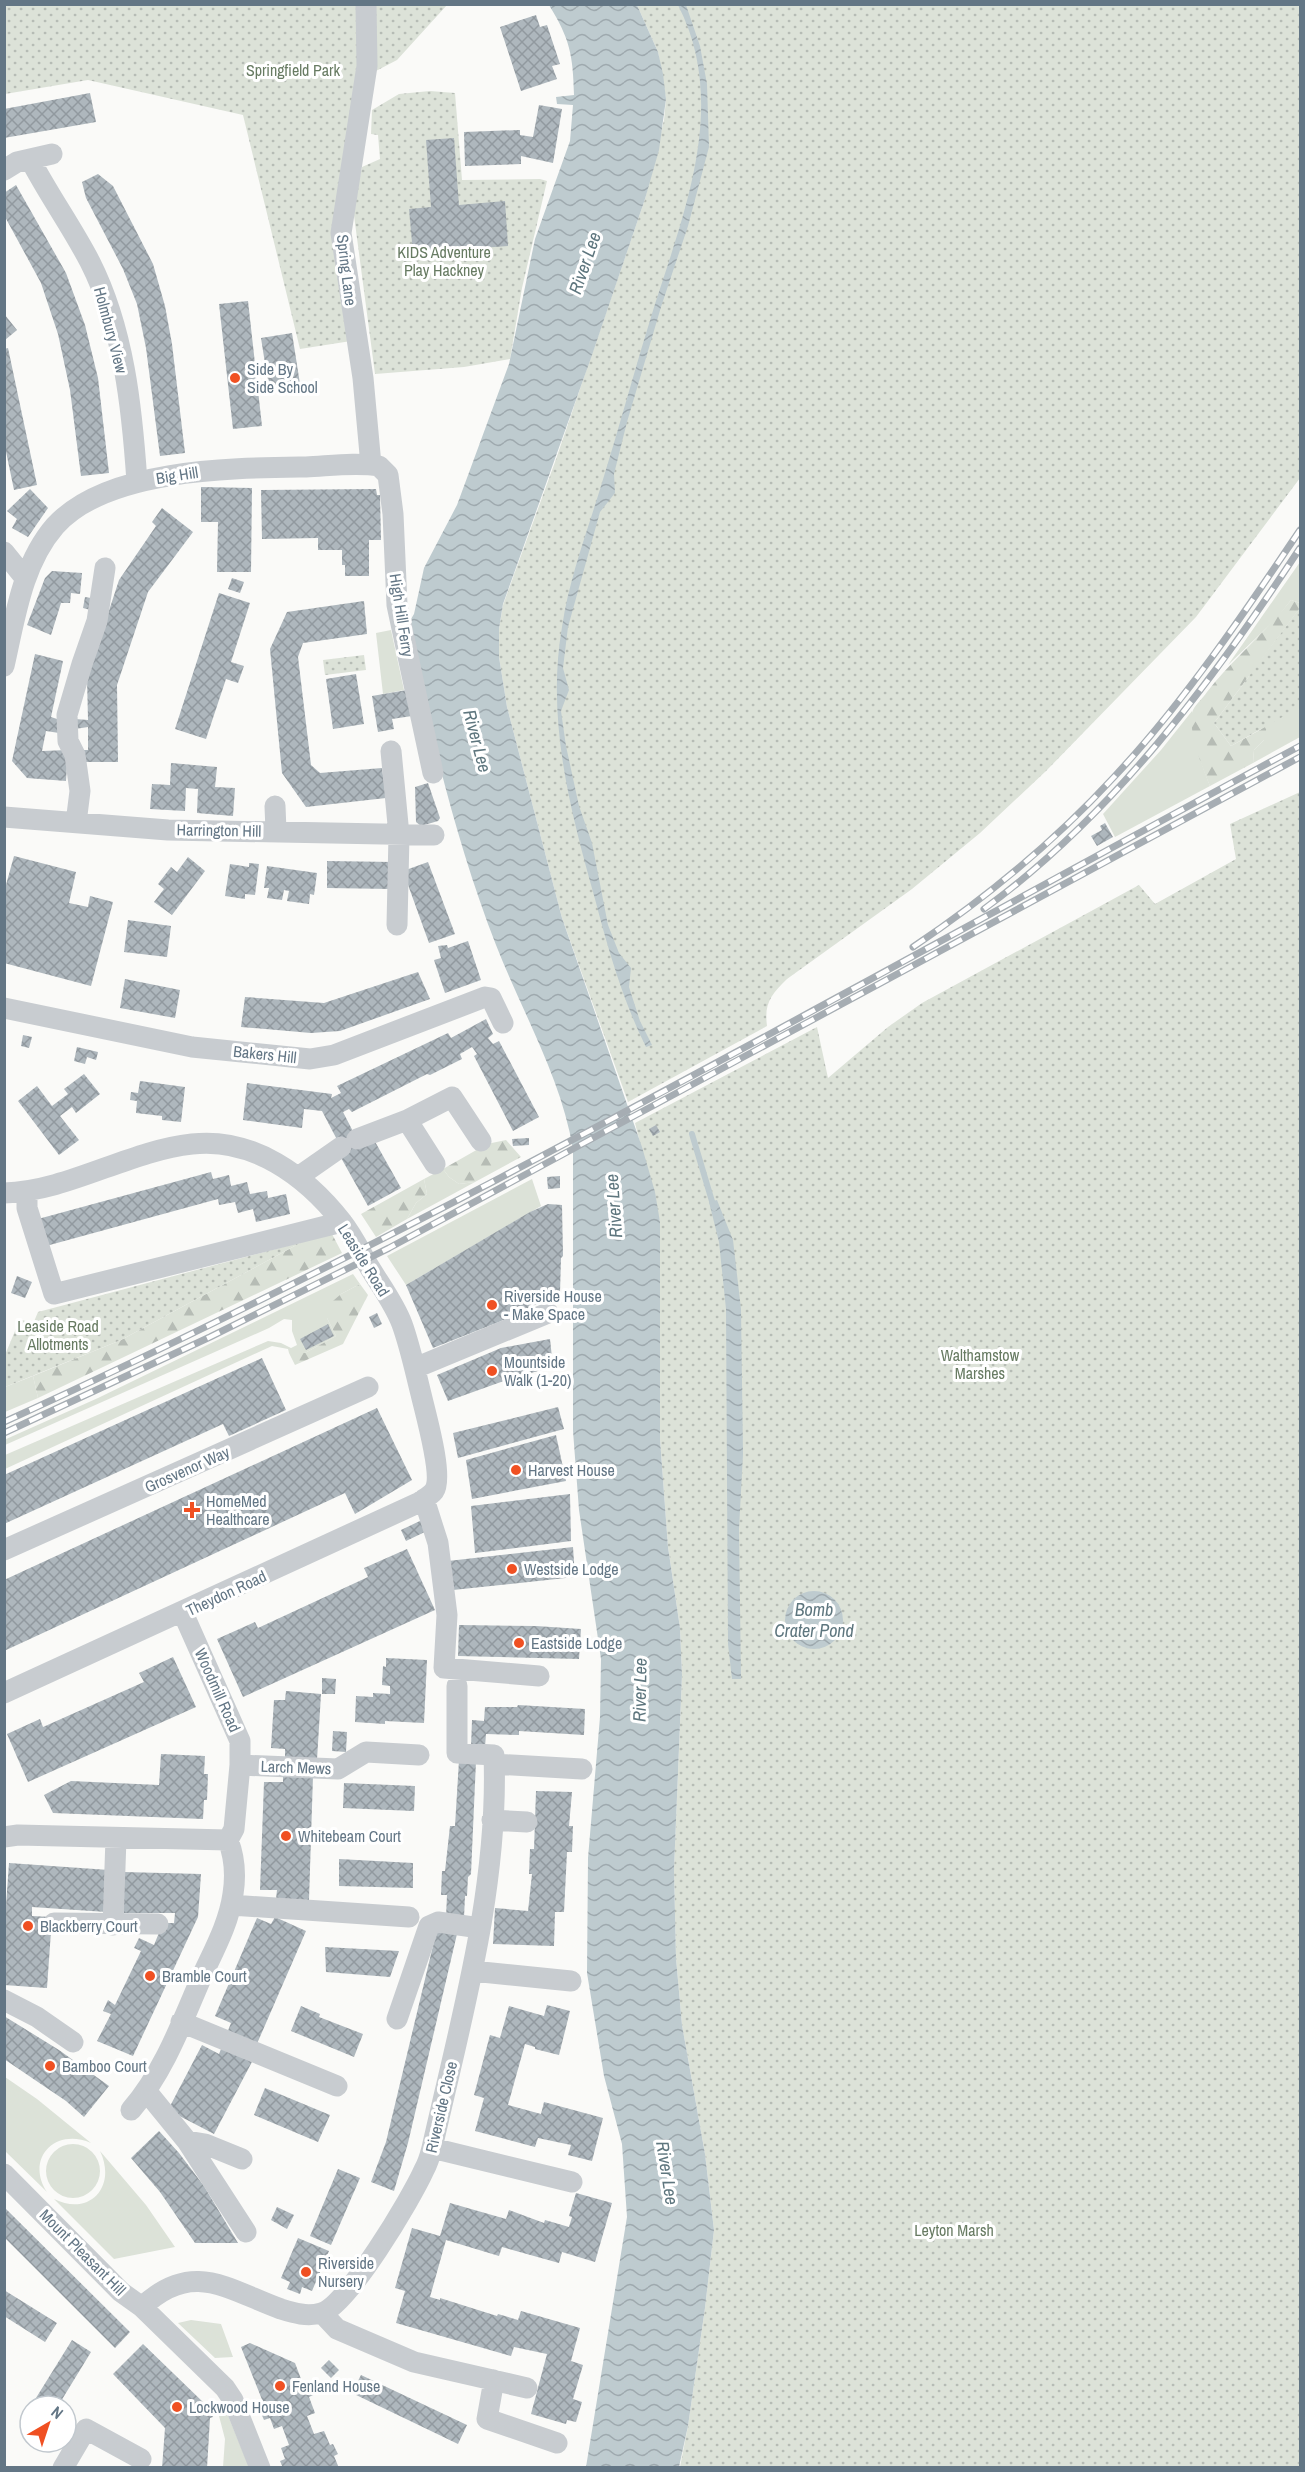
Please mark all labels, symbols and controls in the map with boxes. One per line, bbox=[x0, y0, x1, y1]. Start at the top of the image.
park label: Springfield Park bbox=[246, 59, 340, 81]
water label: River Lee bbox=[562, 229, 607, 297]
street label: Spring Lane bbox=[332, 233, 362, 307]
park label: KIDS Adventure Play Hackney bbox=[397, 241, 491, 281]
street label: Holmbury View bbox=[89, 284, 133, 376]
place label: Side By Side School bbox=[247, 358, 318, 398]
marker: Side By Side School bbox=[228, 371, 242, 385]
street label: Big Hill bbox=[154, 461, 200, 489]
street label: High Hill Ferry bbox=[385, 572, 419, 659]
water label: River Lee bbox=[457, 707, 498, 775]
street label: Harrington Hill bbox=[177, 818, 262, 842]
street label: Bakers Hill bbox=[232, 1040, 298, 1068]
water label: River Lee bbox=[599, 1173, 628, 1239]
street label: Leaside Road bbox=[333, 1220, 395, 1300]
place label: Riverside House - Make Space bbox=[504, 1285, 602, 1325]
marker: Riverside House - Make Space bbox=[485, 1298, 499, 1312]
park label: Leaside Road Allotments bbox=[17, 1315, 99, 1355]
park label: Walthamstow Marshes bbox=[941, 1344, 1020, 1384]
place label: Mountside Walk (1-20) bbox=[504, 1351, 571, 1391]
marker: Mountside Walk (1-20) bbox=[485, 1364, 499, 1378]
street label: Grosvenor Way bbox=[141, 1440, 233, 1497]
place label: Harvest House bbox=[528, 1459, 615, 1481]
marker: Harvest House bbox=[509, 1463, 523, 1477]
place label: HomeMed Healthcare bbox=[206, 1490, 269, 1530]
marker: HomeMed Healthcare bbox=[183, 1501, 201, 1519]
place label: Westside Lodge bbox=[524, 1558, 619, 1580]
marker: Westside Lodge bbox=[505, 1562, 519, 1576]
street label: Theydon Road bbox=[182, 1565, 270, 1621]
water label: Bomb Crater Pond bbox=[774, 1597, 855, 1643]
place label: Eastside Lodge bbox=[531, 1632, 622, 1654]
marker: Eastside Lodge bbox=[512, 1636, 526, 1650]
street label: Woodmill Road bbox=[190, 1645, 246, 1735]
water label: River Lee bbox=[626, 1658, 653, 1722]
street label: Larch Mews bbox=[260, 1755, 332, 1779]
place label: Whitebeam Court bbox=[298, 1825, 401, 1847]
marker: Whitebeam Court bbox=[279, 1829, 293, 1843]
place label: Blackberry Court bbox=[40, 1915, 138, 1937]
marker: Blackberry Court bbox=[21, 1919, 35, 1933]
place label: Bramble Court bbox=[162, 1965, 247, 1987]
marker: Bramble Court bbox=[143, 1969, 157, 1983]
place label: Bamboo Court bbox=[62, 2055, 147, 2077]
marker: Bamboo Court bbox=[43, 2059, 57, 2073]
street label: Riverside Close bbox=[420, 2059, 462, 2155]
water label: River Lee bbox=[650, 2139, 685, 2206]
street label: Mount Pleasant Hill bbox=[35, 2204, 131, 2300]
park label: Leyton Marsh bbox=[914, 2219, 994, 2241]
place label: Riverside Nursery bbox=[318, 2252, 374, 2292]
marker: Riverside Nursery bbox=[299, 2265, 313, 2279]
place label: Fenland House bbox=[292, 2375, 380, 2397]
marker: Fenland House bbox=[273, 2379, 287, 2393]
north arrow bbox=[18, 2394, 78, 2454]
place label: Lockwood House bbox=[189, 2396, 290, 2418]
marker: Lockwood House bbox=[170, 2400, 184, 2414]
text: N bbox=[47, 2401, 68, 2424]

